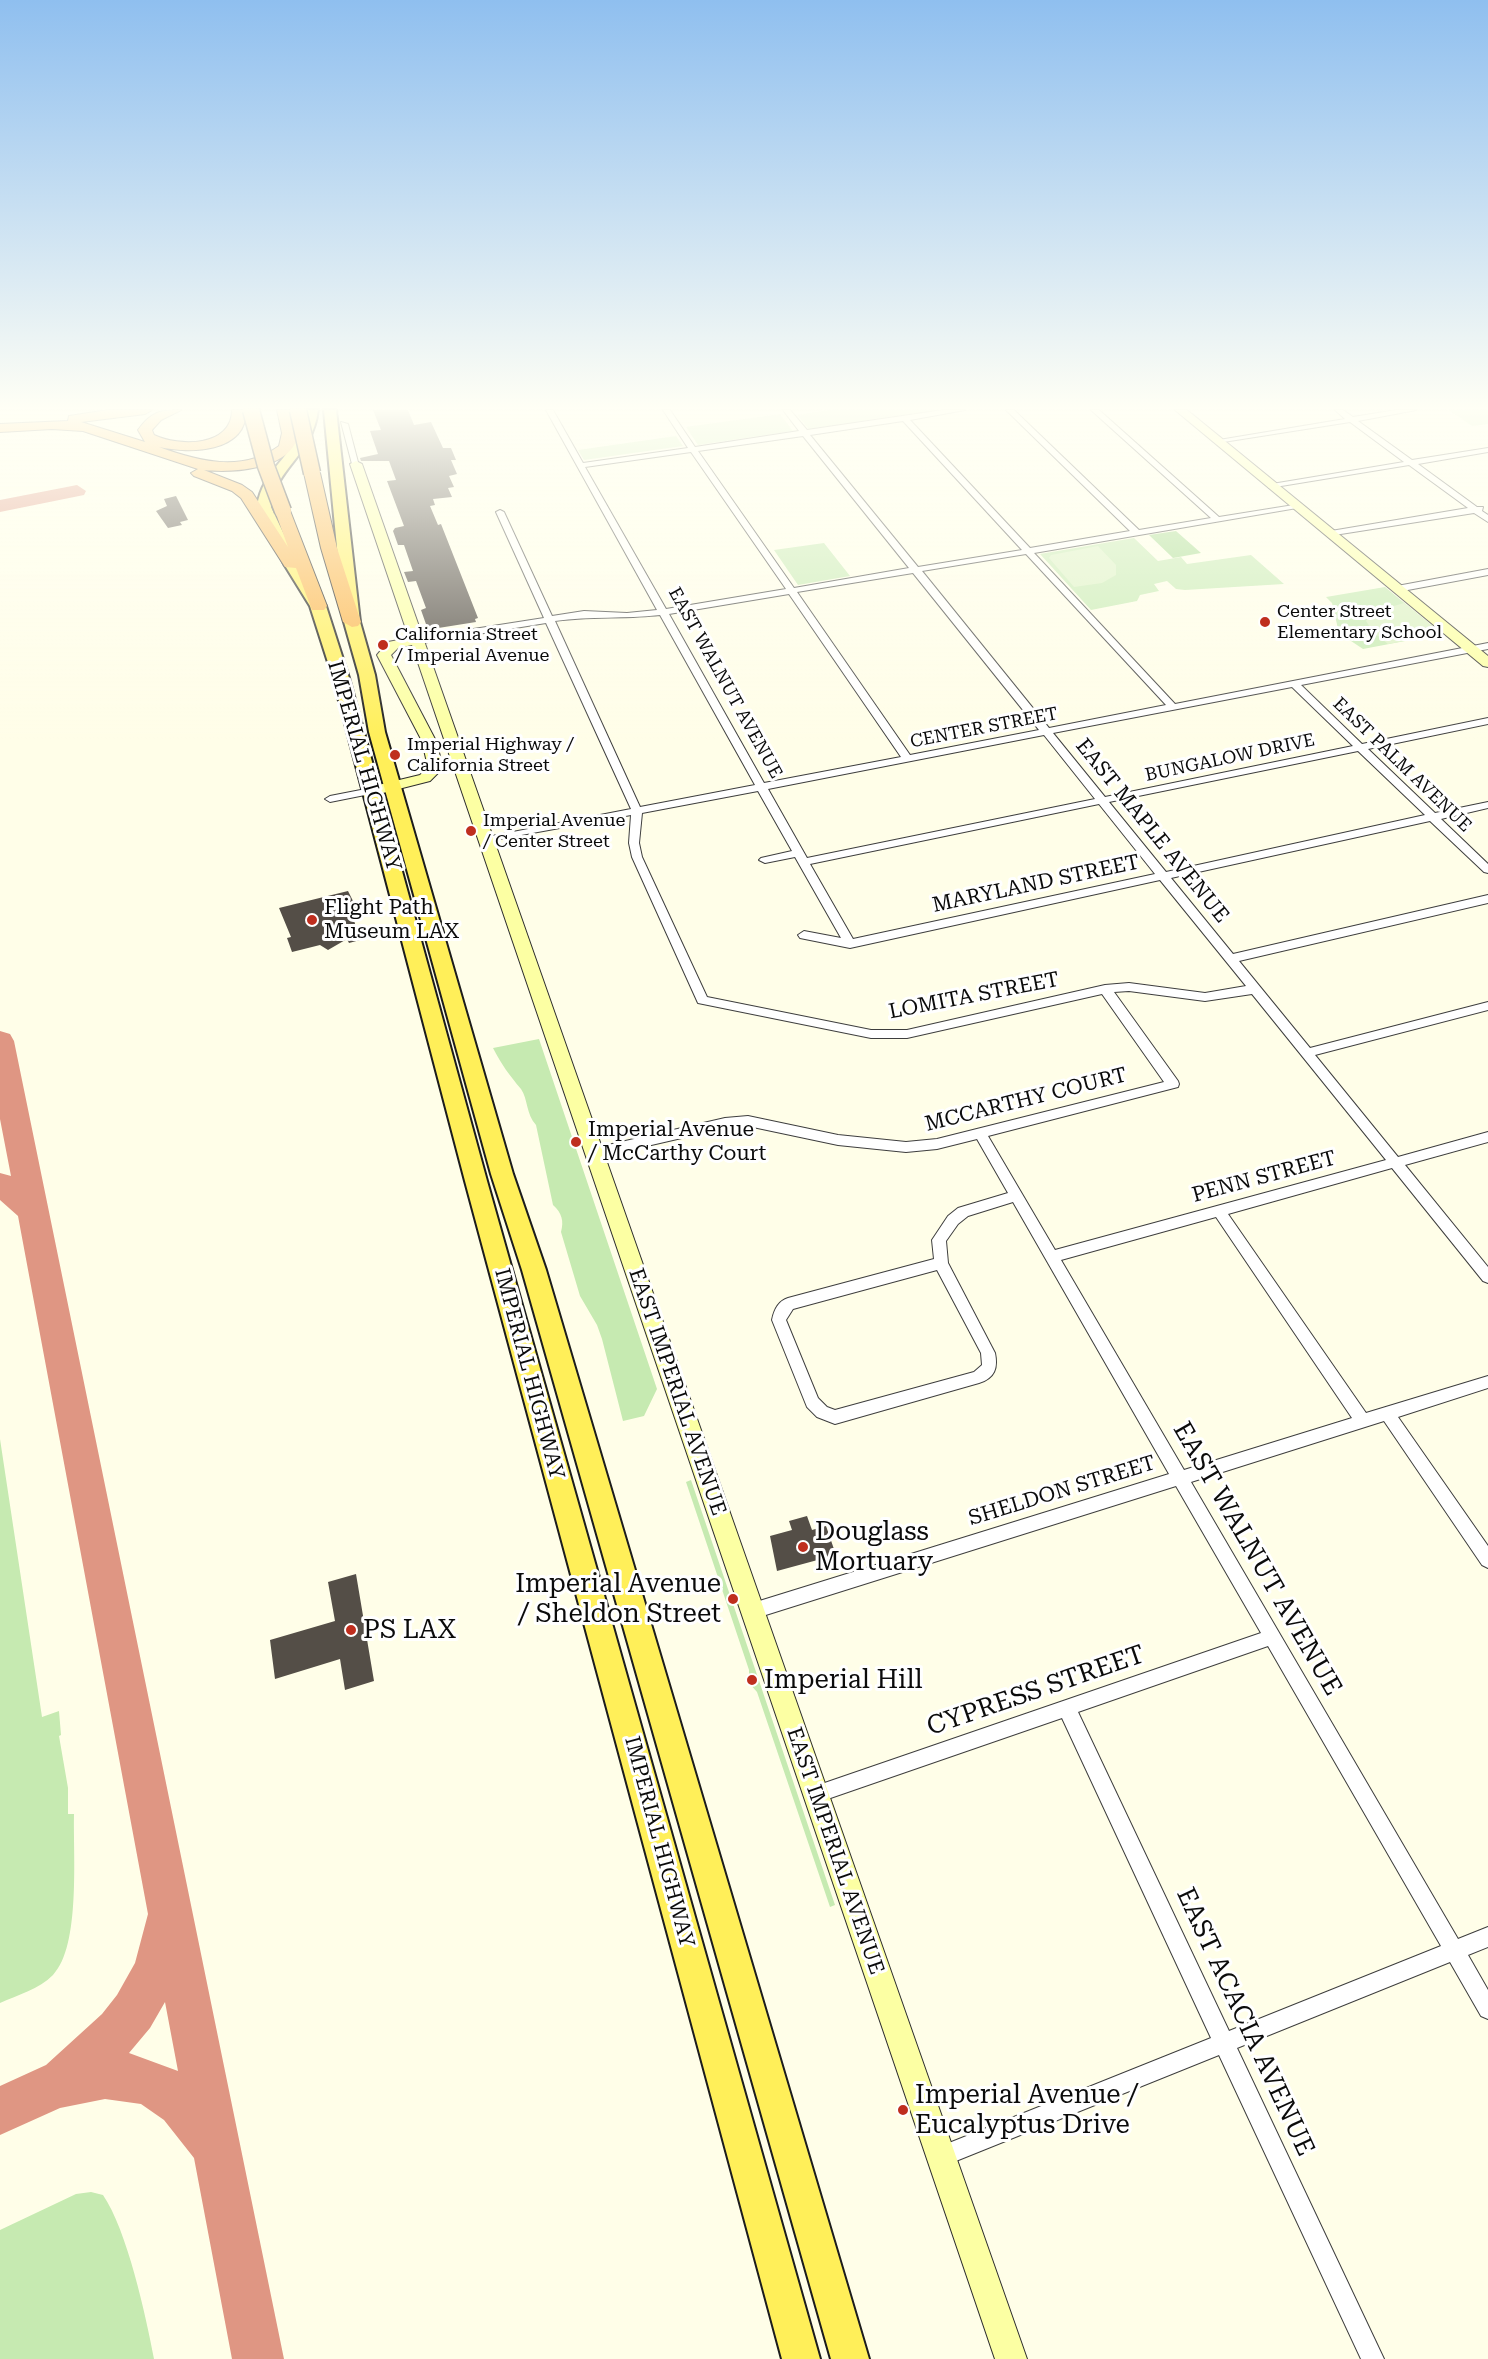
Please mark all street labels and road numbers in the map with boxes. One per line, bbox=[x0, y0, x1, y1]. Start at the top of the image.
street label: EAST WALNUT AVENUE bbox=[663, 584, 787, 782]
street label: IMPERIAL HIGHWAY bbox=[322, 658, 406, 874]
street label: EAST PALM AVENUE bbox=[1328, 693, 1476, 837]
street label: CENTER STREET bbox=[908, 703, 1060, 753]
street label: BUNGALOW DRIVE bbox=[1143, 729, 1317, 787]
street label: EAST MAPLE AVENUE bbox=[1070, 734, 1234, 928]
street label: MARYLAND STREET bbox=[930, 850, 1142, 918]
street label: LOMITA STREET bbox=[887, 967, 1061, 1025]
street label: MCCARTHY COURT bbox=[923, 1063, 1129, 1137]
street label: PENN STREET bbox=[1189, 1146, 1339, 1208]
street label: EAST IMPERIAL AVENUE bbox=[623, 1265, 731, 1519]
street label: IMPERIAL HIGHWAY bbox=[489, 1266, 569, 1482]
street label: EAST WALNUT AVENUE bbox=[1166, 1417, 1348, 1701]
street label: SHELDON STREET bbox=[965, 1451, 1159, 1531]
street label: CYPRESS STREET bbox=[923, 1639, 1149, 1743]
street label: EAST IMPERIAL AVENUE bbox=[781, 1724, 889, 1978]
street label: IMPERIAL HIGHWAY bbox=[619, 1734, 699, 1950]
street label: EAST ACACIA AVENUE bbox=[1169, 1883, 1321, 2161]

